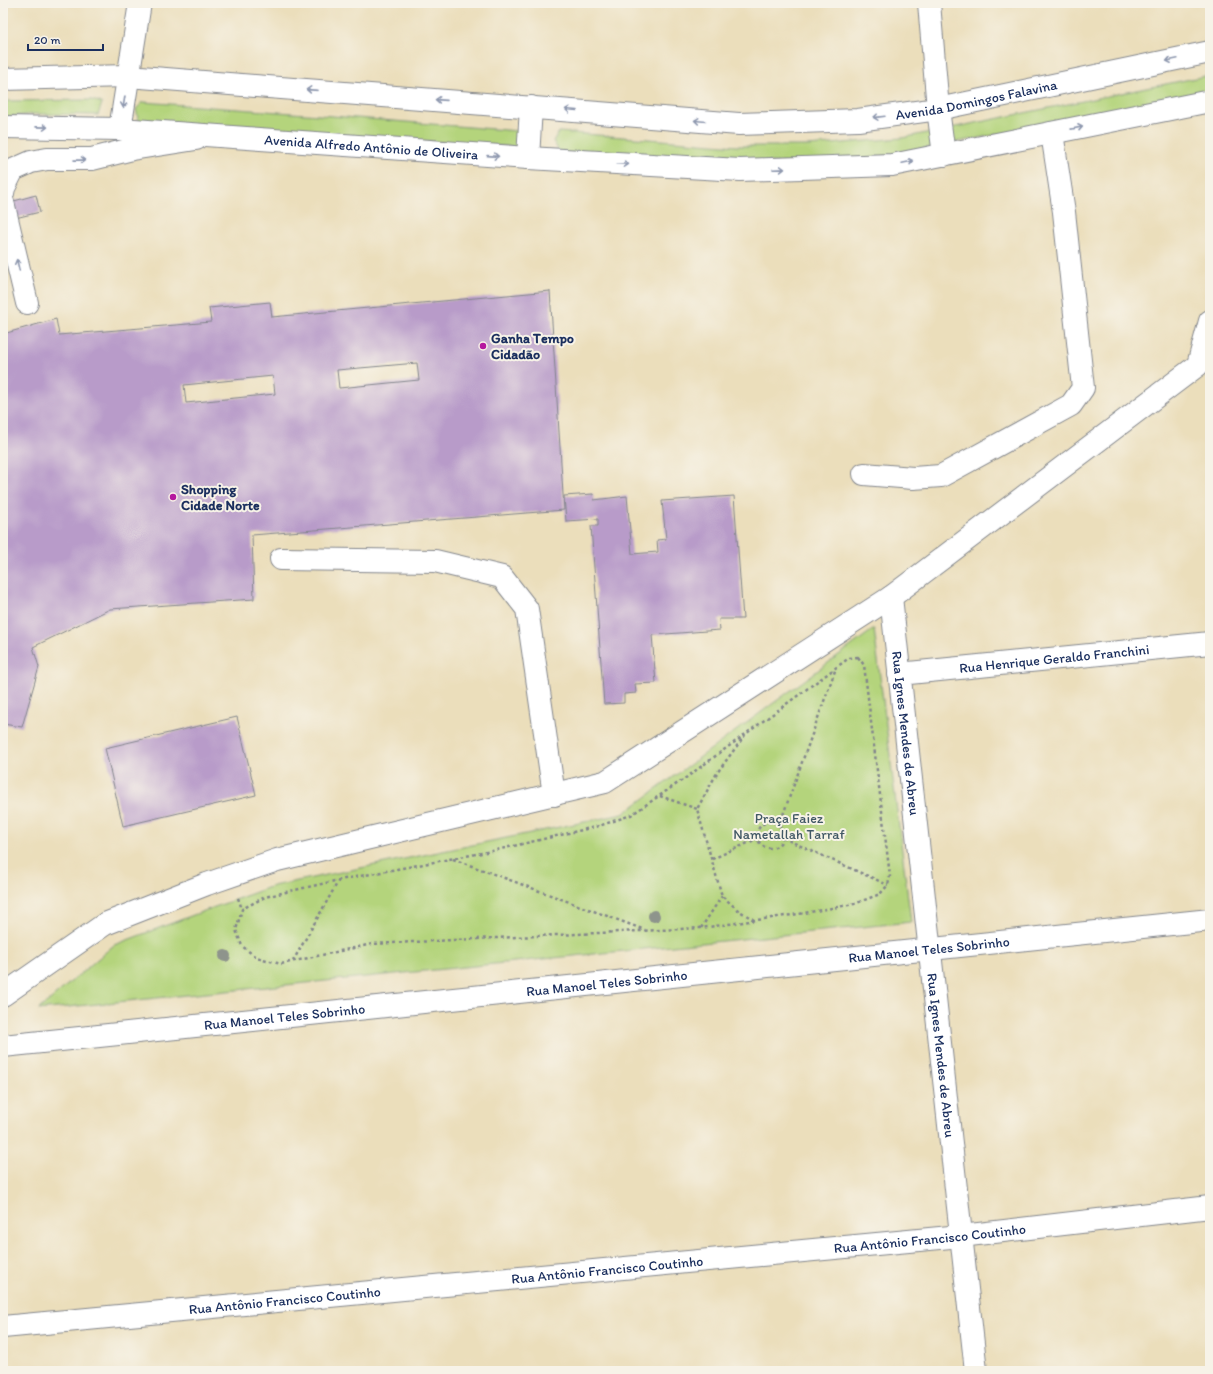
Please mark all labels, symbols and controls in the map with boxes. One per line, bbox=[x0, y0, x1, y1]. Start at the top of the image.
scale bar bbox=[28, 26, 103, 52]
text: 20 m bbox=[34, 33, 61, 47]
one-way arrow bbox=[1166, 57, 1179, 65]
street label: Avenida Domingos Falavina bbox=[894, 76, 1059, 123]
one-way arrow bbox=[306, 87, 319, 94]
one-way arrow bbox=[120, 96, 128, 109]
one-way arrow bbox=[435, 97, 448, 104]
one-way arrow bbox=[565, 107, 578, 114]
one-way arrow bbox=[873, 113, 886, 121]
one-way arrow bbox=[694, 117, 707, 124]
one-way arrow bbox=[35, 123, 48, 131]
one-way arrow bbox=[1070, 123, 1083, 131]
street label: Avenida Alfredo Antônio de Oliveira bbox=[264, 131, 480, 163]
one-way arrow bbox=[486, 152, 499, 159]
one-way arrow bbox=[73, 156, 86, 164]
one-way arrow bbox=[902, 158, 915, 166]
one-way arrow bbox=[616, 160, 629, 167]
one-way arrow bbox=[772, 165, 785, 173]
one-way arrow bbox=[14, 259, 21, 272]
place label: Ganha Tempo Cidadão bbox=[491, 330, 574, 363]
marker: Ganha Tempo Cidadão bbox=[478, 341, 488, 351]
place label: Shopping Cidade Norte bbox=[181, 481, 260, 514]
marker: Shopping Cidade Norte bbox=[168, 492, 178, 502]
street label: Rua Henrique Geraldo Franchini bbox=[958, 641, 1150, 676]
street label: Rua Ignes Mendes de Abreu bbox=[888, 650, 923, 817]
park label: Praça Faiez Nametallah Tarraf bbox=[733, 810, 846, 843]
street label: Rua Manoel Teles Sobrinho bbox=[848, 932, 1010, 966]
street label: Rua Manoel Teles Sobrinho bbox=[525, 966, 688, 1000]
street label: Rua Ignes Mendes de Abreu bbox=[924, 972, 959, 1139]
street label: Rua Manoel Teles Sobrinho bbox=[203, 1000, 366, 1033]
street label: Rua Antônio Francisco Coutinho bbox=[833, 1220, 1027, 1257]
street label: Rua Antônio Francisco Coutinho bbox=[511, 1252, 704, 1287]
street label: Rua Antônio Francisco Coutinho bbox=[188, 1283, 382, 1318]

